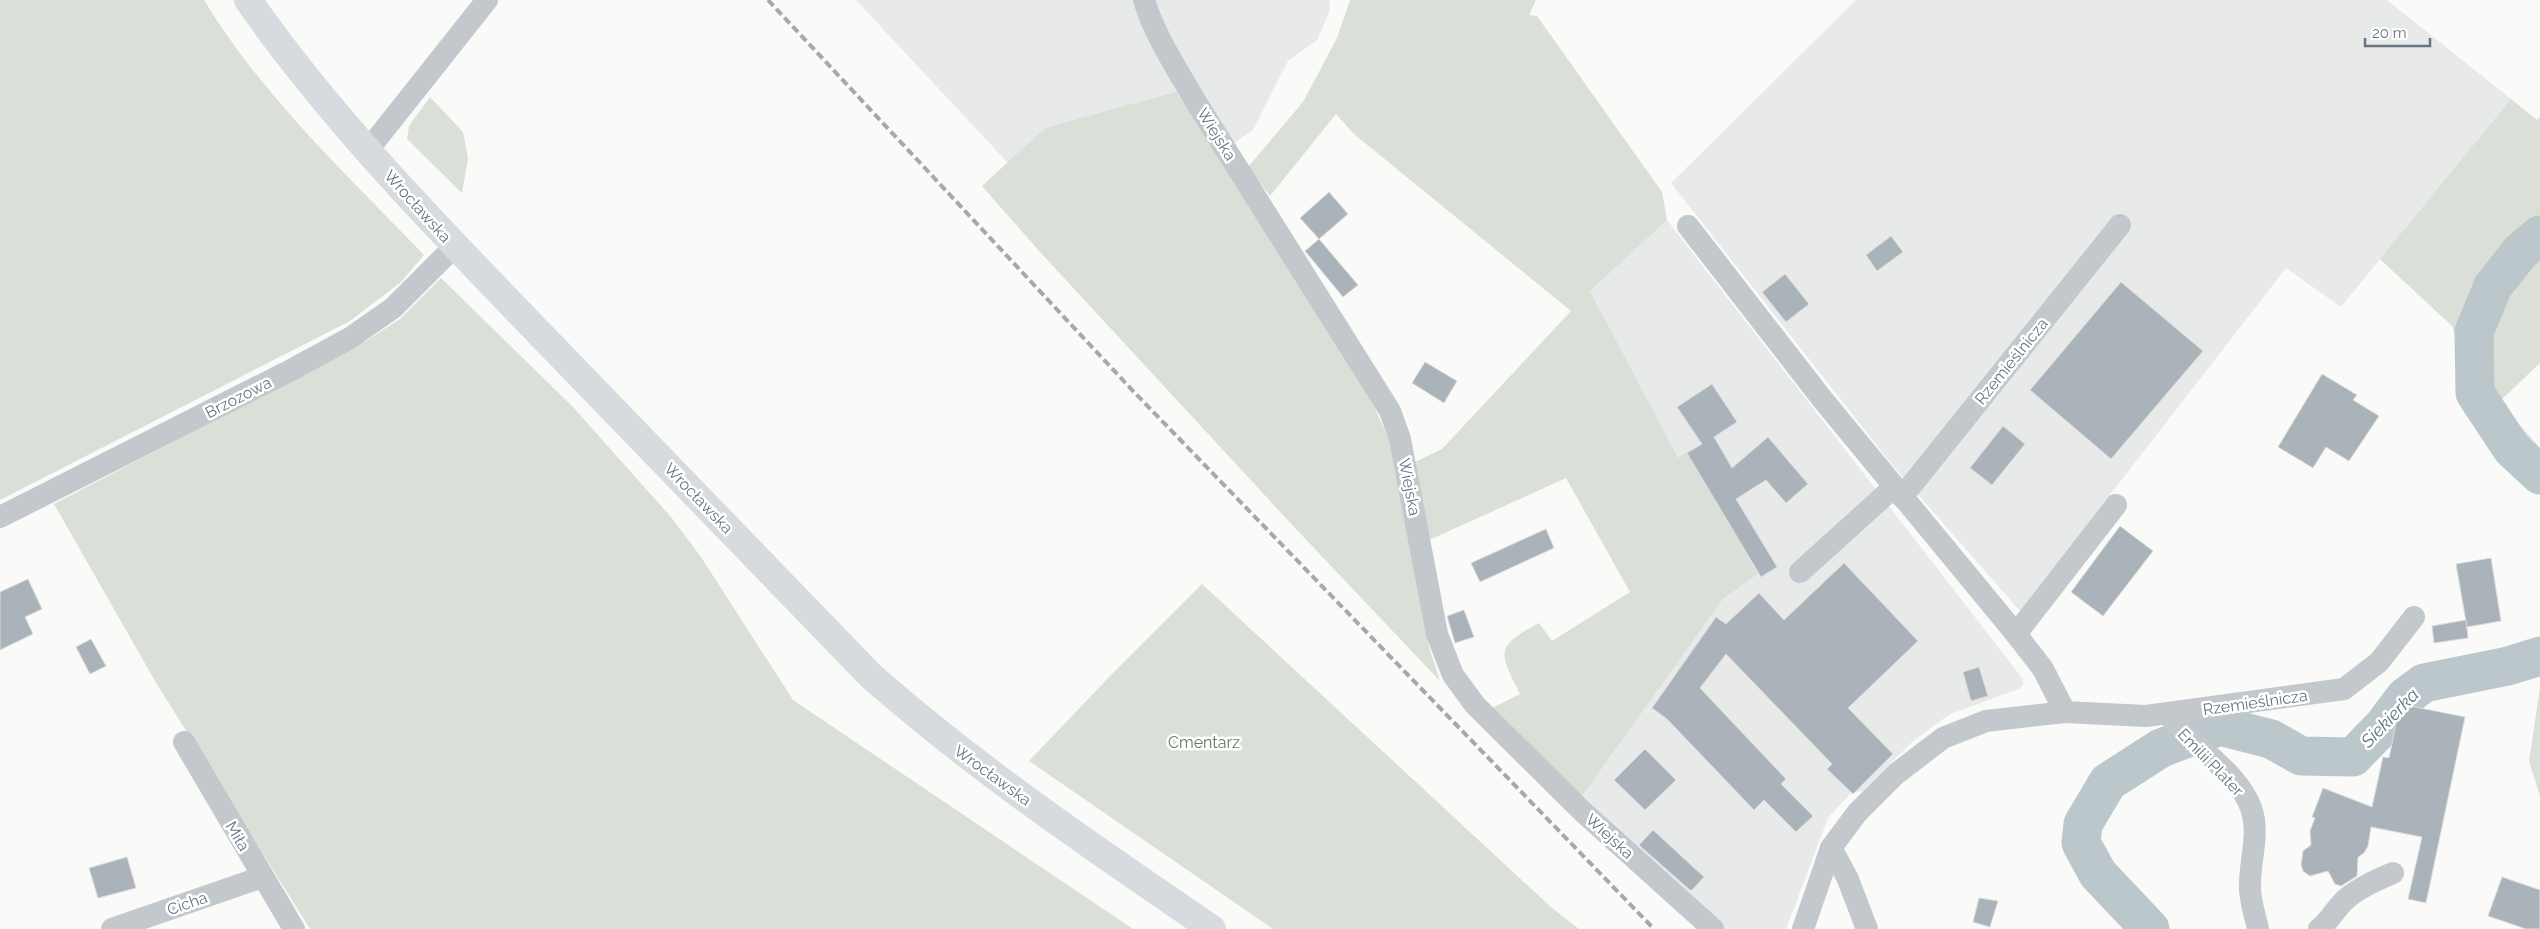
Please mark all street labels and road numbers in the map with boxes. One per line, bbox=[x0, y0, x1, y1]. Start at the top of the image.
street label: Wiejska bbox=[1193, 105, 1240, 164]
street label: Wrocławska bbox=[380, 166, 455, 246]
street label: Rzemieślnicza bbox=[1971, 314, 2052, 408]
street label: Brzozowa bbox=[202, 373, 275, 422]
street label: Wiejska bbox=[1395, 457, 1424, 517]
street label: Wrocławska bbox=[660, 459, 737, 538]
street label: Rzemieślnicza bbox=[2202, 686, 2309, 719]
street label: Emilii Plater bbox=[2174, 725, 2248, 800]
street label: Wrocławska bbox=[950, 741, 1035, 810]
street label: Wiejska bbox=[1582, 810, 1638, 863]
street label: Miła bbox=[222, 818, 254, 854]
street label: Cicha bbox=[165, 888, 210, 919]

